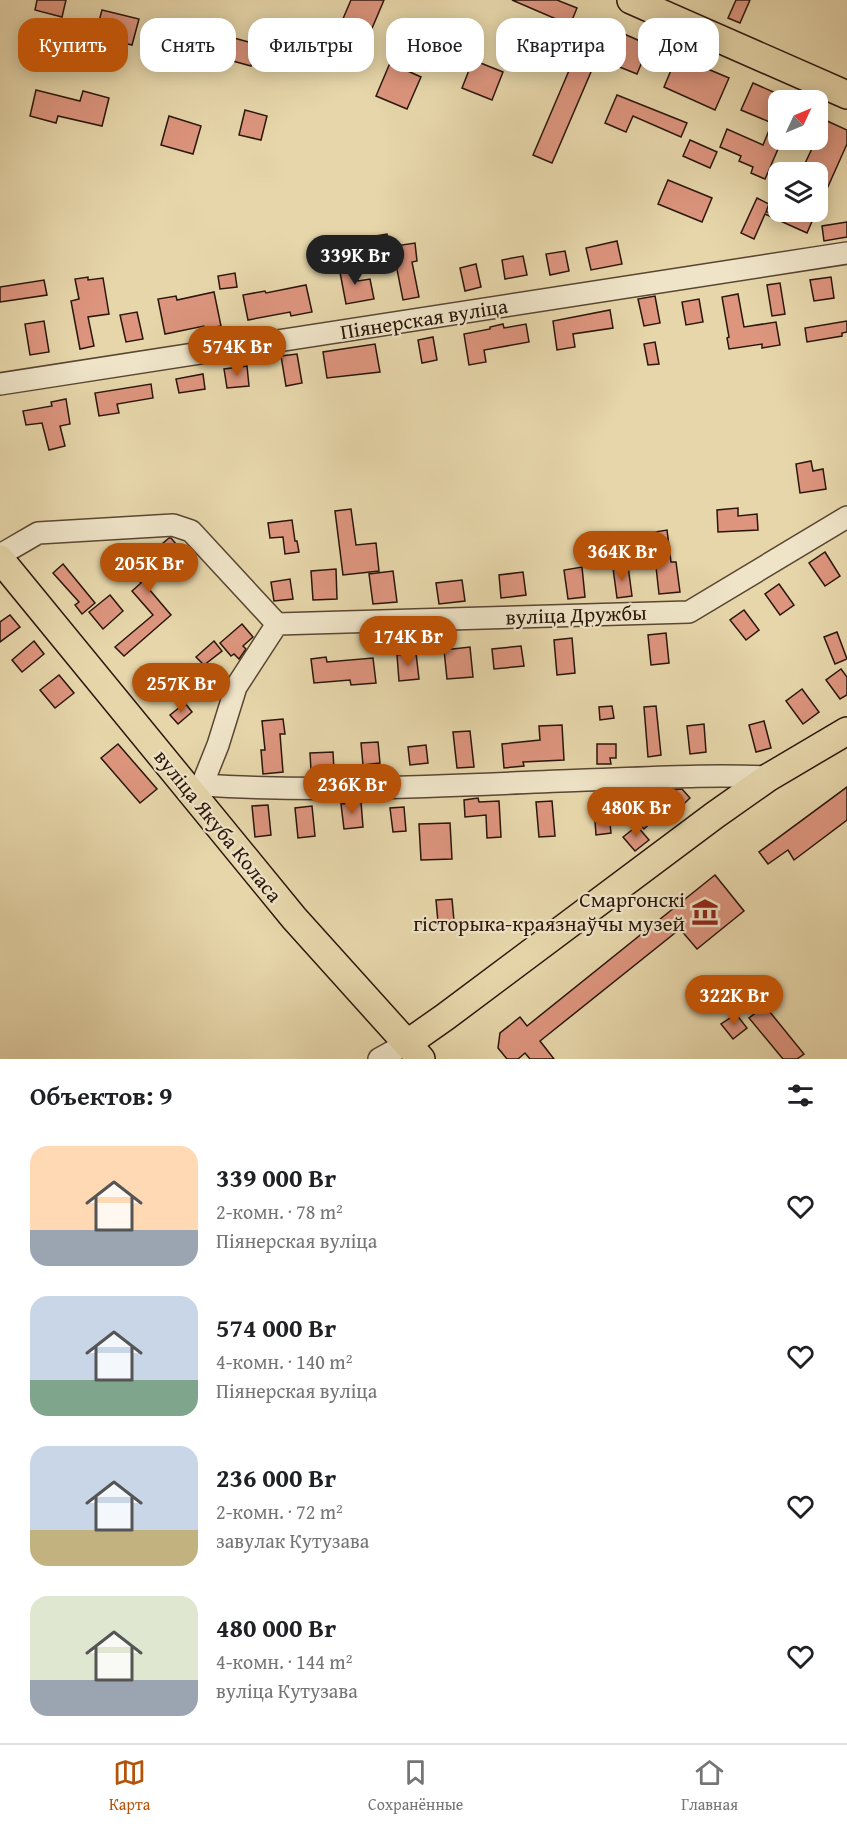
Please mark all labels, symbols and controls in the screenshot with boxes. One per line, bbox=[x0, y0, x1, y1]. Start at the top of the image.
chip: Купить bbox=[18, 18, 128, 72]
chip: Снять bbox=[140, 18, 236, 72]
chip: Фильтры bbox=[248, 18, 374, 72]
chip: Новое bbox=[386, 18, 484, 72]
chip: Квартира bbox=[496, 18, 626, 72]
chip: Дом bbox=[638, 18, 719, 72]
north arrow bbox=[768, 90, 828, 150]
map controls bbox=[768, 90, 828, 222]
button: layers bbox=[768, 162, 828, 222]
pin: 339K Br bbox=[300, 235, 410, 286]
text: 339K Br bbox=[320, 240, 390, 269]
street label: Піянерская вуліца bbox=[338, 290, 510, 347]
pin: 574K Br bbox=[182, 326, 292, 377]
text: 574K Br bbox=[202, 331, 272, 360]
pin: 364K Br bbox=[567, 531, 677, 582]
text: 364K Br bbox=[587, 536, 657, 565]
pin: 205K Br bbox=[94, 543, 204, 594]
text: 205K Br bbox=[114, 548, 184, 577]
street label: вуліца Дружбы bbox=[505, 597, 647, 632]
pin: 174K Br bbox=[353, 616, 463, 667]
text: 174K Br bbox=[373, 621, 443, 650]
pin: 257K Br bbox=[126, 663, 236, 714]
text: 257K Br bbox=[146, 668, 216, 697]
street label: вуліца Якуба Коласа bbox=[147, 743, 290, 909]
pin: 236K Br bbox=[297, 764, 407, 815]
text: 236K Br bbox=[317, 769, 387, 798]
pin: 480K Br bbox=[581, 787, 691, 838]
text: 480K Br bbox=[601, 792, 671, 821]
place label: Смаргонскі гісторыка-краязнаўчы музей bbox=[413, 884, 685, 939]
museum icon: Смаргонскі гісторыка-краязнаўчы музей bbox=[690, 897, 720, 927]
pin: 322K Br bbox=[679, 975, 789, 1026]
text: 322K Br bbox=[699, 980, 769, 1009]
text: Объектов: 9 bbox=[30, 1076, 173, 1115]
icon: filters bbox=[784, 1079, 817, 1112]
text: 339 000 Br bbox=[216, 1158, 336, 1197]
icon: home bbox=[78, 1170, 150, 1242]
icon: heart bbox=[784, 1190, 817, 1223]
text: 2-комн. · 78 m² bbox=[216, 1197, 343, 1226]
text: Піянерская вуліца bbox=[216, 1226, 377, 1255]
text: 574 000 Br bbox=[216, 1308, 336, 1347]
icon: home bbox=[78, 1320, 150, 1392]
icon: heart bbox=[784, 1340, 817, 1373]
text: 4-комн. · 140 m² bbox=[216, 1347, 352, 1376]
text: Піянерская вуліца bbox=[216, 1376, 377, 1405]
text: 236 000 Br bbox=[216, 1458, 336, 1497]
icon: home bbox=[78, 1470, 150, 1542]
icon: heart bbox=[784, 1490, 817, 1523]
text: 2-комн. · 72 m² bbox=[216, 1497, 343, 1526]
text: завулак Кутузава bbox=[216, 1526, 369, 1555]
text: 480 000 Br bbox=[216, 1608, 336, 1647]
icon: home bbox=[78, 1620, 150, 1692]
icon: heart bbox=[784, 1640, 817, 1673]
text: 4-комн. · 144 m² bbox=[216, 1647, 352, 1676]
text: вуліца Кутузава bbox=[216, 1676, 358, 1705]
tab: Карта bbox=[109, 1756, 150, 1816]
tab: Сохранённые bbox=[368, 1756, 463, 1816]
tab: Главная bbox=[681, 1756, 738, 1816]

